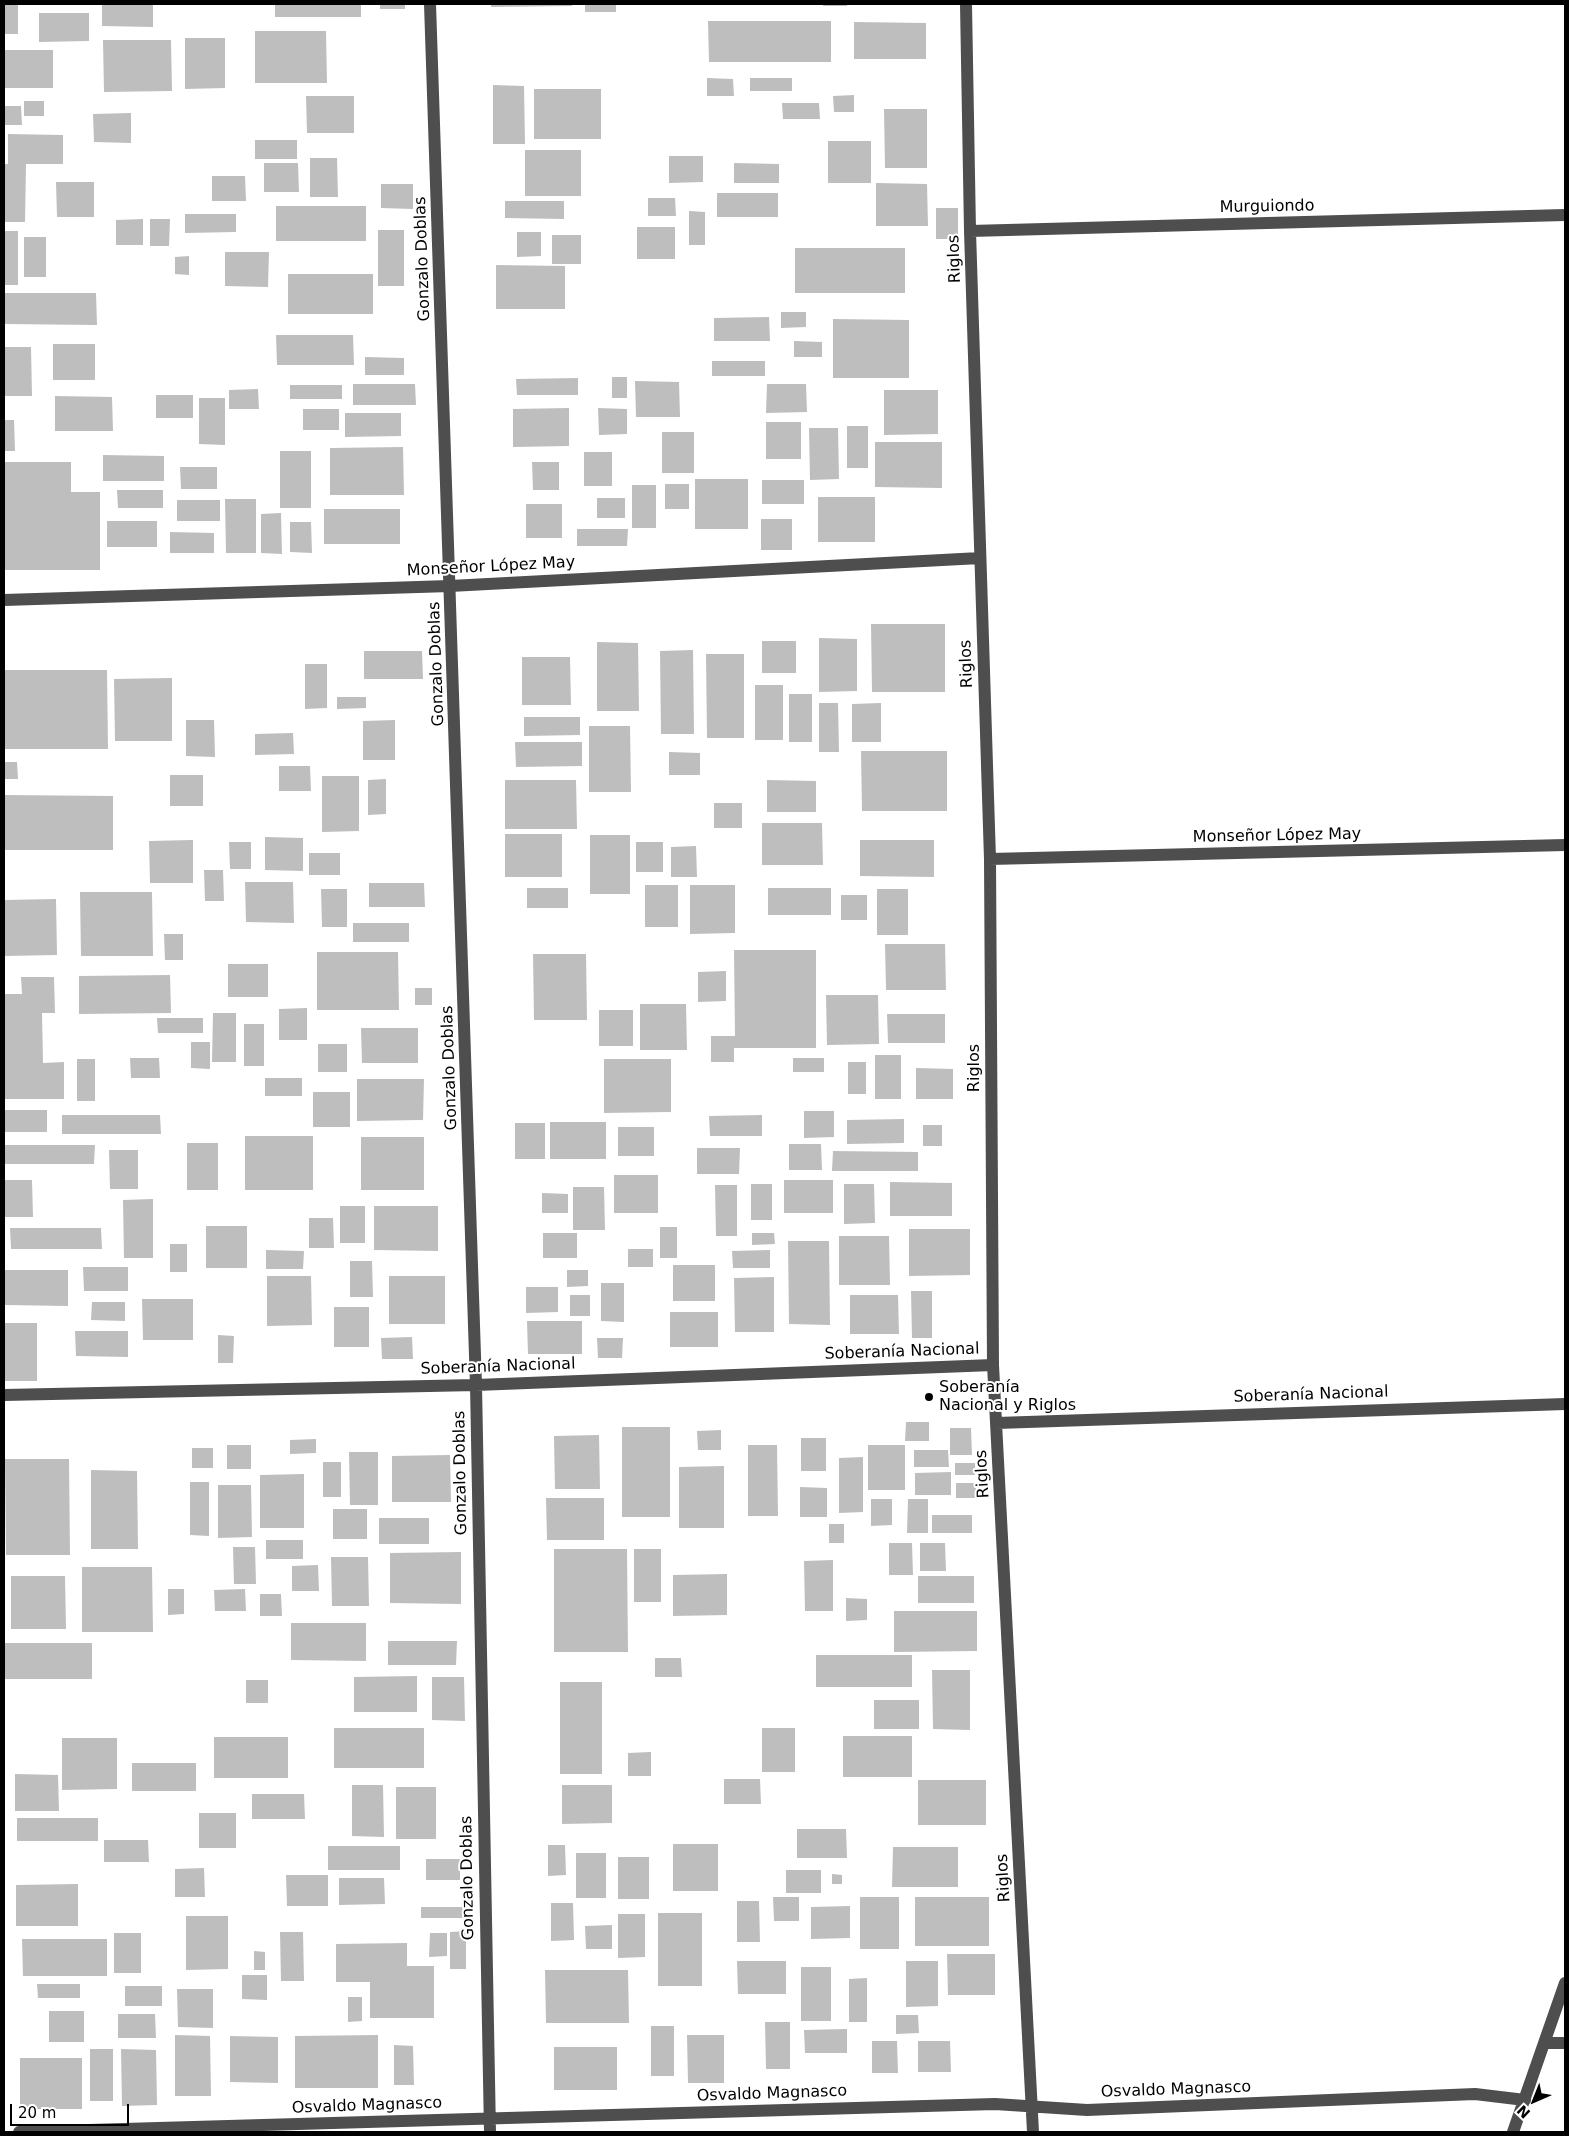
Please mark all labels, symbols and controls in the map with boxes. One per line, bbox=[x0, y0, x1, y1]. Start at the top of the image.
street label: Gonzalo Doblas bbox=[411, 196, 435, 322]
street label: Murguiondo bbox=[1219, 197, 1315, 217]
street label: Riglos bbox=[945, 235, 965, 283]
street label: Monseñor López May bbox=[406, 553, 576, 581]
street label: Gonzalo Doblas bbox=[425, 601, 449, 727]
street label: Riglos bbox=[957, 640, 977, 688]
street label: Monseñor López May bbox=[1193, 825, 1361, 847]
street label: Gonzalo Doblas bbox=[438, 1005, 462, 1131]
street label: Riglos bbox=[965, 1044, 985, 1092]
street label: Soberanía Nacional bbox=[824, 1340, 980, 1364]
street label: Soberanía Nacional bbox=[420, 1355, 576, 1379]
place label: Soberanía Nacional y Riglos bbox=[939, 1378, 1076, 1416]
street label: Soberanía Nacional bbox=[1233, 1383, 1389, 1407]
marker: Soberanía Nacional y Riglos bbox=[923, 1391, 935, 1403]
street label: Gonzalo Doblas bbox=[450, 1410, 472, 1536]
street label: Riglos bbox=[972, 1449, 994, 1499]
street label: Gonzalo Doblas bbox=[457, 1815, 479, 1941]
street label: Riglos bbox=[993, 1853, 1015, 1903]
north arrow bbox=[1509, 2076, 1559, 2126]
street label: Osvaldo Magnasco bbox=[1101, 2078, 1251, 2102]
street label: Osvaldo Magnasco bbox=[697, 2082, 847, 2106]
scale bar bbox=[12, 2094, 131, 2126]
street label: Osvaldo Magnasco bbox=[292, 2094, 442, 2118]
text: N bbox=[1514, 2102, 1533, 2122]
text: 20 m bbox=[18, 2104, 56, 2122]

